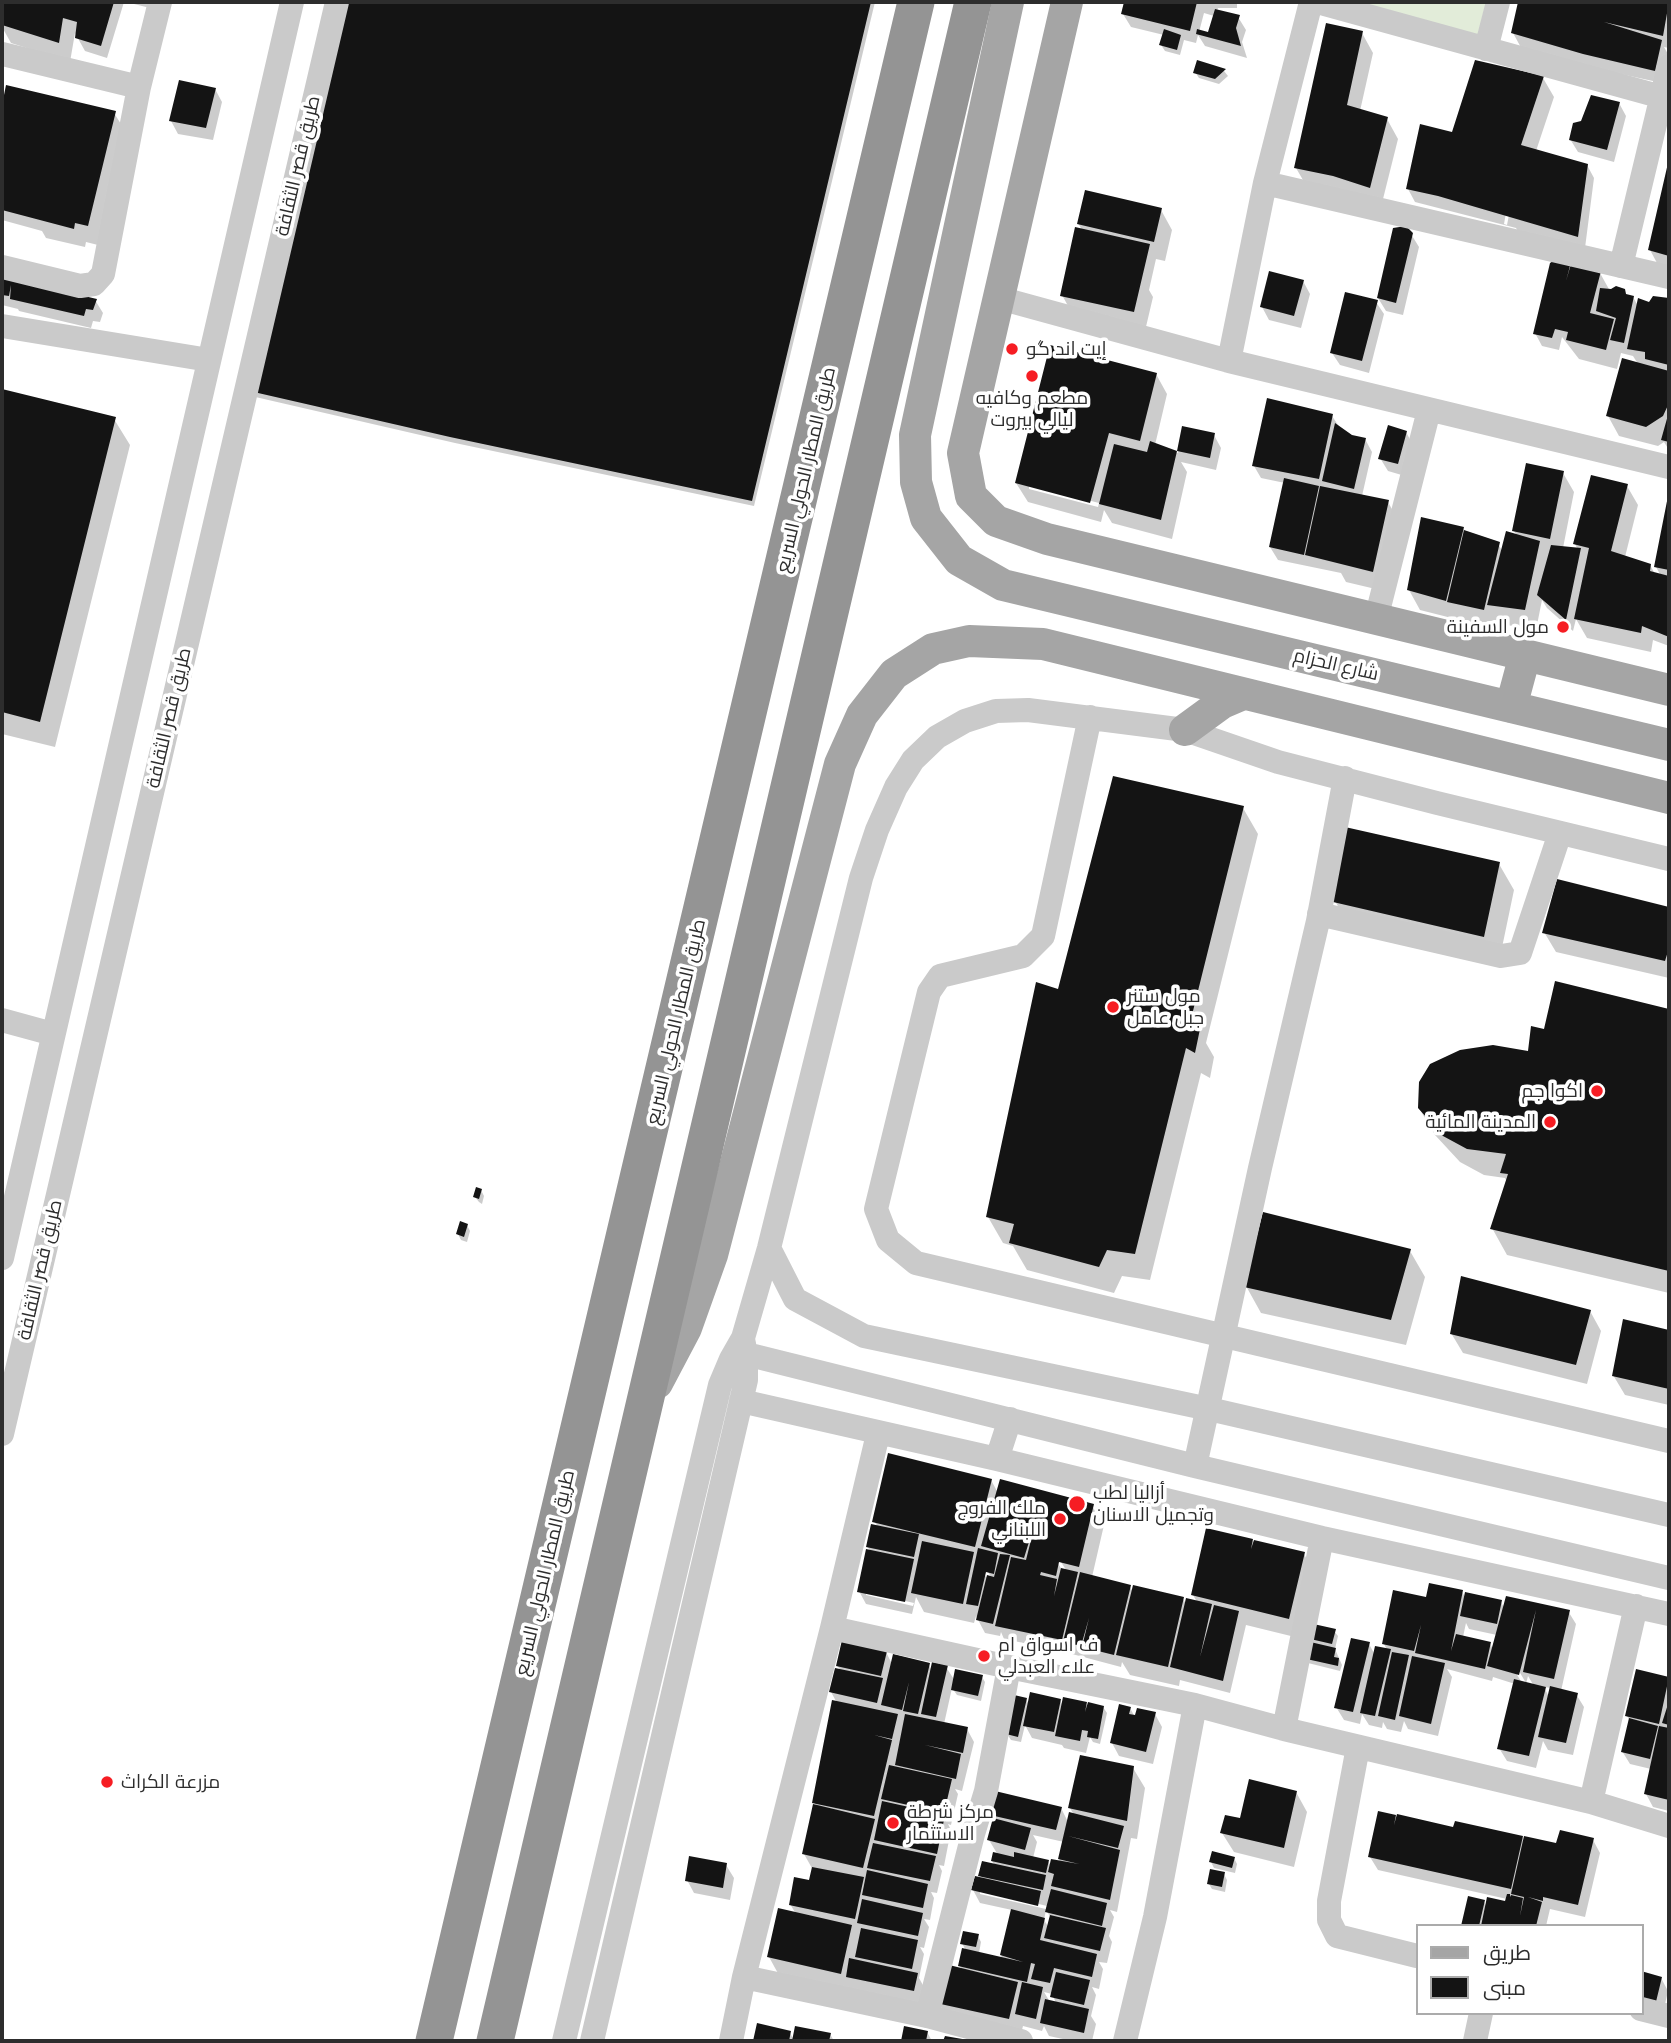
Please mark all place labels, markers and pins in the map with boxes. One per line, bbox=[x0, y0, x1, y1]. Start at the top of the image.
place label: إيت اند گو bbox=[1026, 338, 1107, 360]
marker: إيت اند گو bbox=[1004, 341, 1020, 357]
marker: مطعم وكافيه ليالي بيروت bbox=[1024, 368, 1040, 384]
place label: مطعم وكافيه ليالي بيروت bbox=[976, 387, 1088, 431]
place label: مول السفينة bbox=[1447, 616, 1549, 638]
marker: مول السفينة bbox=[1555, 619, 1571, 635]
place label: مول ستنر جبل عامل bbox=[1127, 985, 1204, 1029]
marker: مول ستنر جبل عامل bbox=[1105, 999, 1121, 1015]
place label: اكوا جم bbox=[1522, 1080, 1583, 1102]
marker: اكوا جم bbox=[1589, 1083, 1605, 1099]
place label: المدينة المائية bbox=[1425, 1111, 1536, 1133]
marker: المدينة المائية bbox=[1542, 1114, 1558, 1130]
place label: أزاليا لطب وتجميل الاسنان bbox=[1093, 1482, 1214, 1526]
marker: أزاليا لطب وتجميل الاسنان bbox=[1067, 1494, 1087, 1514]
place label: ملك الفروج اللبناني bbox=[958, 1497, 1046, 1541]
marker: ملك الفروج اللبناني bbox=[1052, 1511, 1068, 1527]
place label: ف اسواق ام علاء العبدلي bbox=[998, 1634, 1099, 1678]
marker: ف اسواق ام علاء العبدلي bbox=[976, 1648, 992, 1664]
place label: مزرعة الكراث bbox=[121, 1771, 220, 1793]
marker: مزرعة الكراث bbox=[99, 1774, 115, 1790]
place label: مركز شرطة الاستثمار bbox=[907, 1801, 994, 1845]
marker: مركز شرطة الاستثمار bbox=[885, 1815, 901, 1831]

